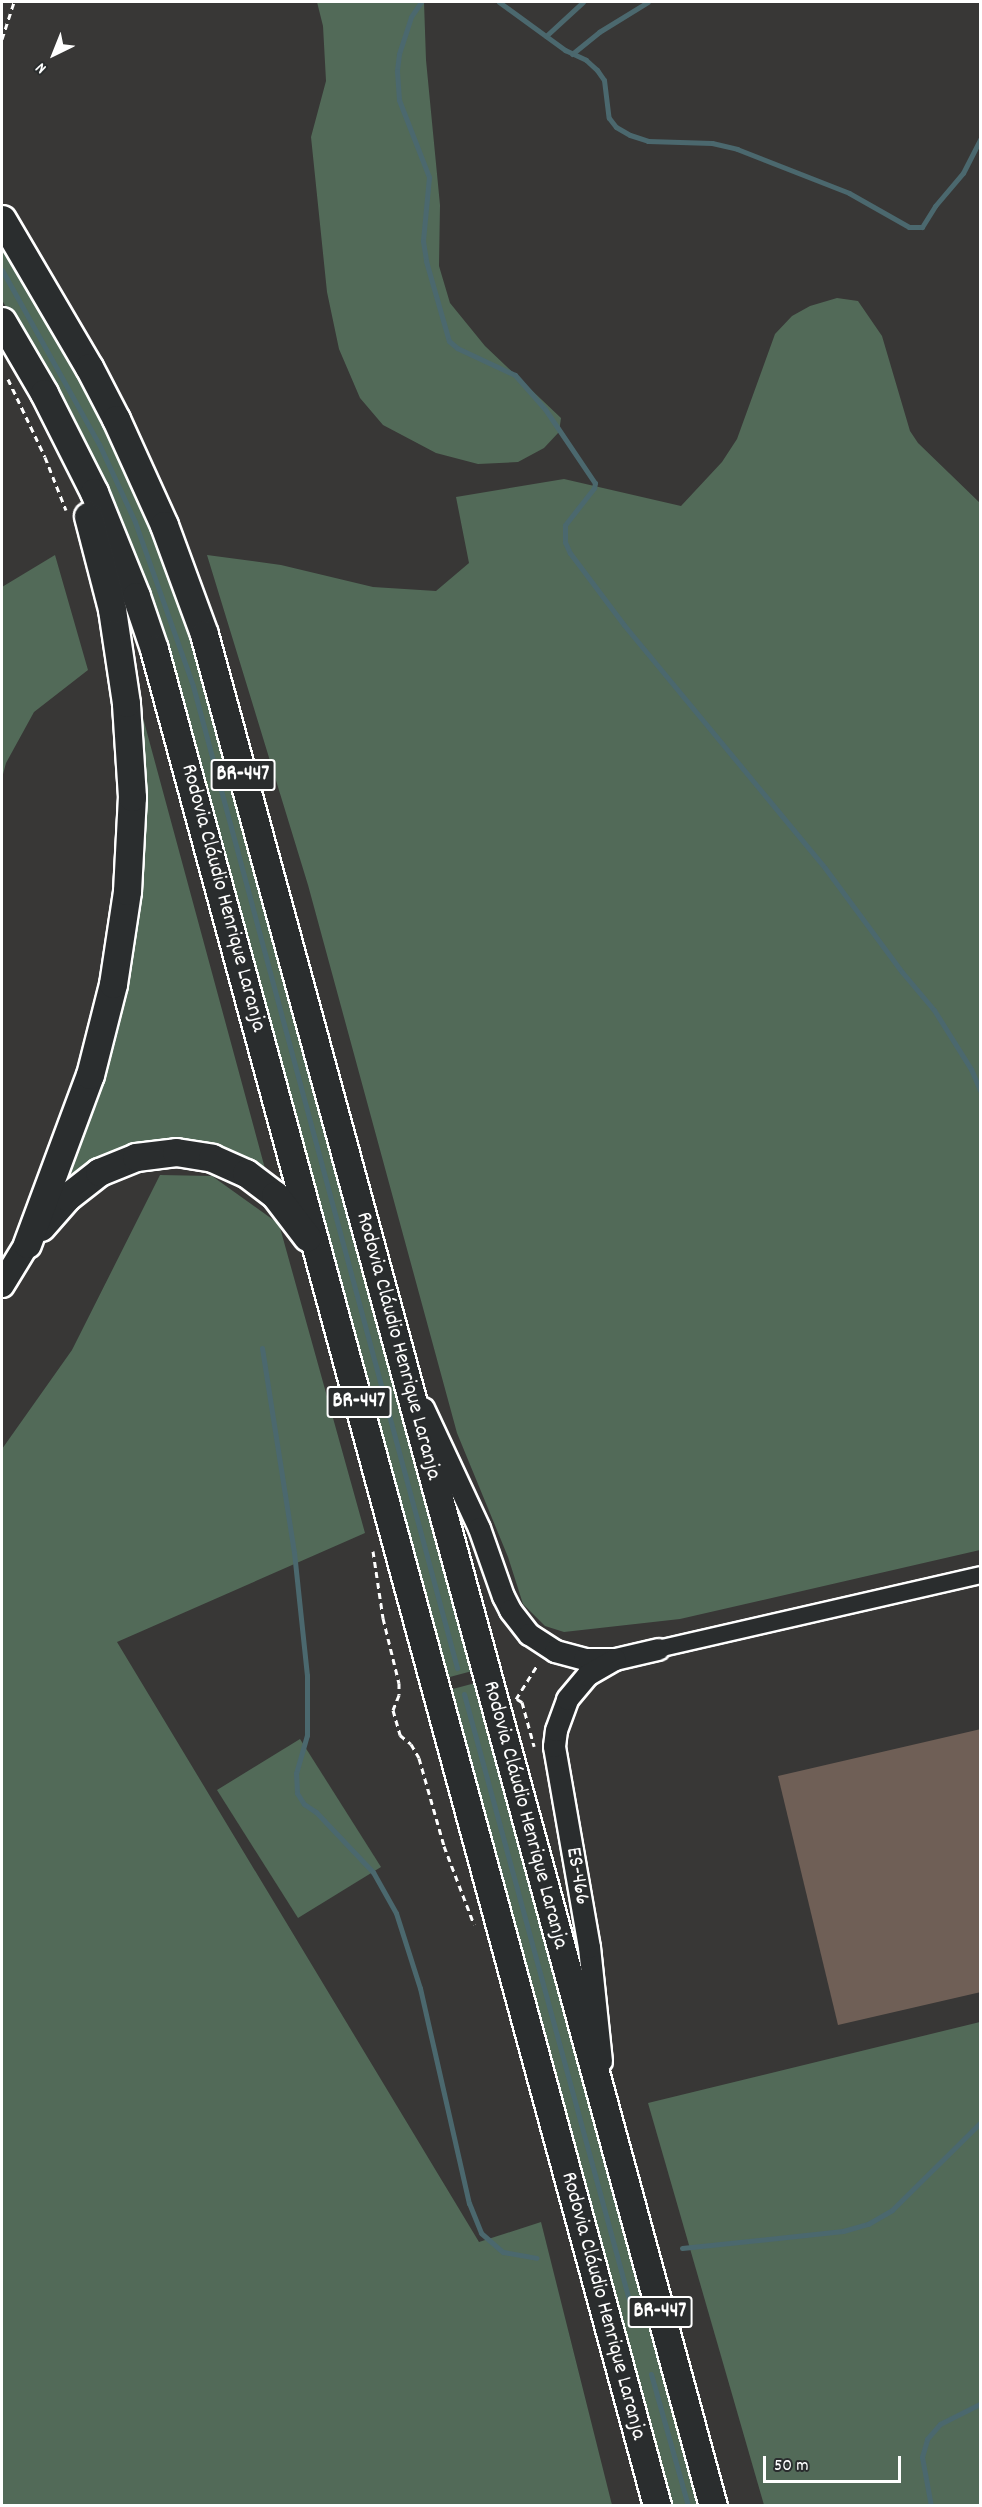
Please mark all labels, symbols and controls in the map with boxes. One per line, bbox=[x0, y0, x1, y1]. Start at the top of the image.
north arrow bbox=[24, 24, 84, 84]
text: N bbox=[31, 56, 52, 79]
road number: BR-447 bbox=[210, 757, 276, 793]
street label: Rodovia Cláudio Henrique Laranja bbox=[175, 761, 271, 1035]
street label: Rodovia Cláudio Henrique Laranja bbox=[350, 1209, 446, 1483]
road number: BR-447 bbox=[326, 1384, 392, 1420]
street label: Rodovia Cláudio Henrique Laranja bbox=[477, 1678, 573, 1952]
street label: ES-466 bbox=[559, 1845, 595, 1907]
street label: Rodovia Cláudio Henrique Laranja bbox=[555, 2169, 651, 2443]
road number: BR-447 bbox=[627, 2294, 693, 2330]
scale bar bbox=[766, 2444, 904, 2482]
text: 50 m bbox=[774, 2454, 809, 2479]

